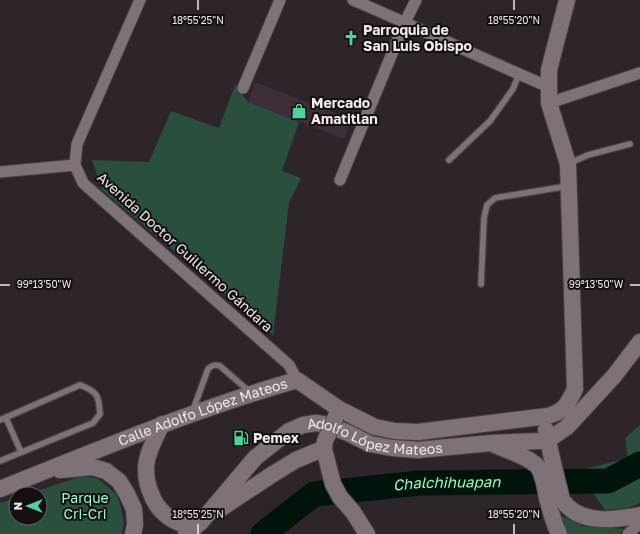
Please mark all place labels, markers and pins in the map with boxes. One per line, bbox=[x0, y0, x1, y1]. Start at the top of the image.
place label: Parroquia de San Luis Obispo bbox=[363, 21, 472, 54]
church icon: Parroquia de San Luis Obispo bbox=[342, 29, 360, 47]
place label: Mercado Amatitlan bbox=[311, 94, 378, 127]
shop icon: Mercado Amatitlan bbox=[290, 102, 308, 120]
fuel station icon: Pemex bbox=[232, 429, 250, 447]
place label: Pemex bbox=[253, 429, 299, 446]

